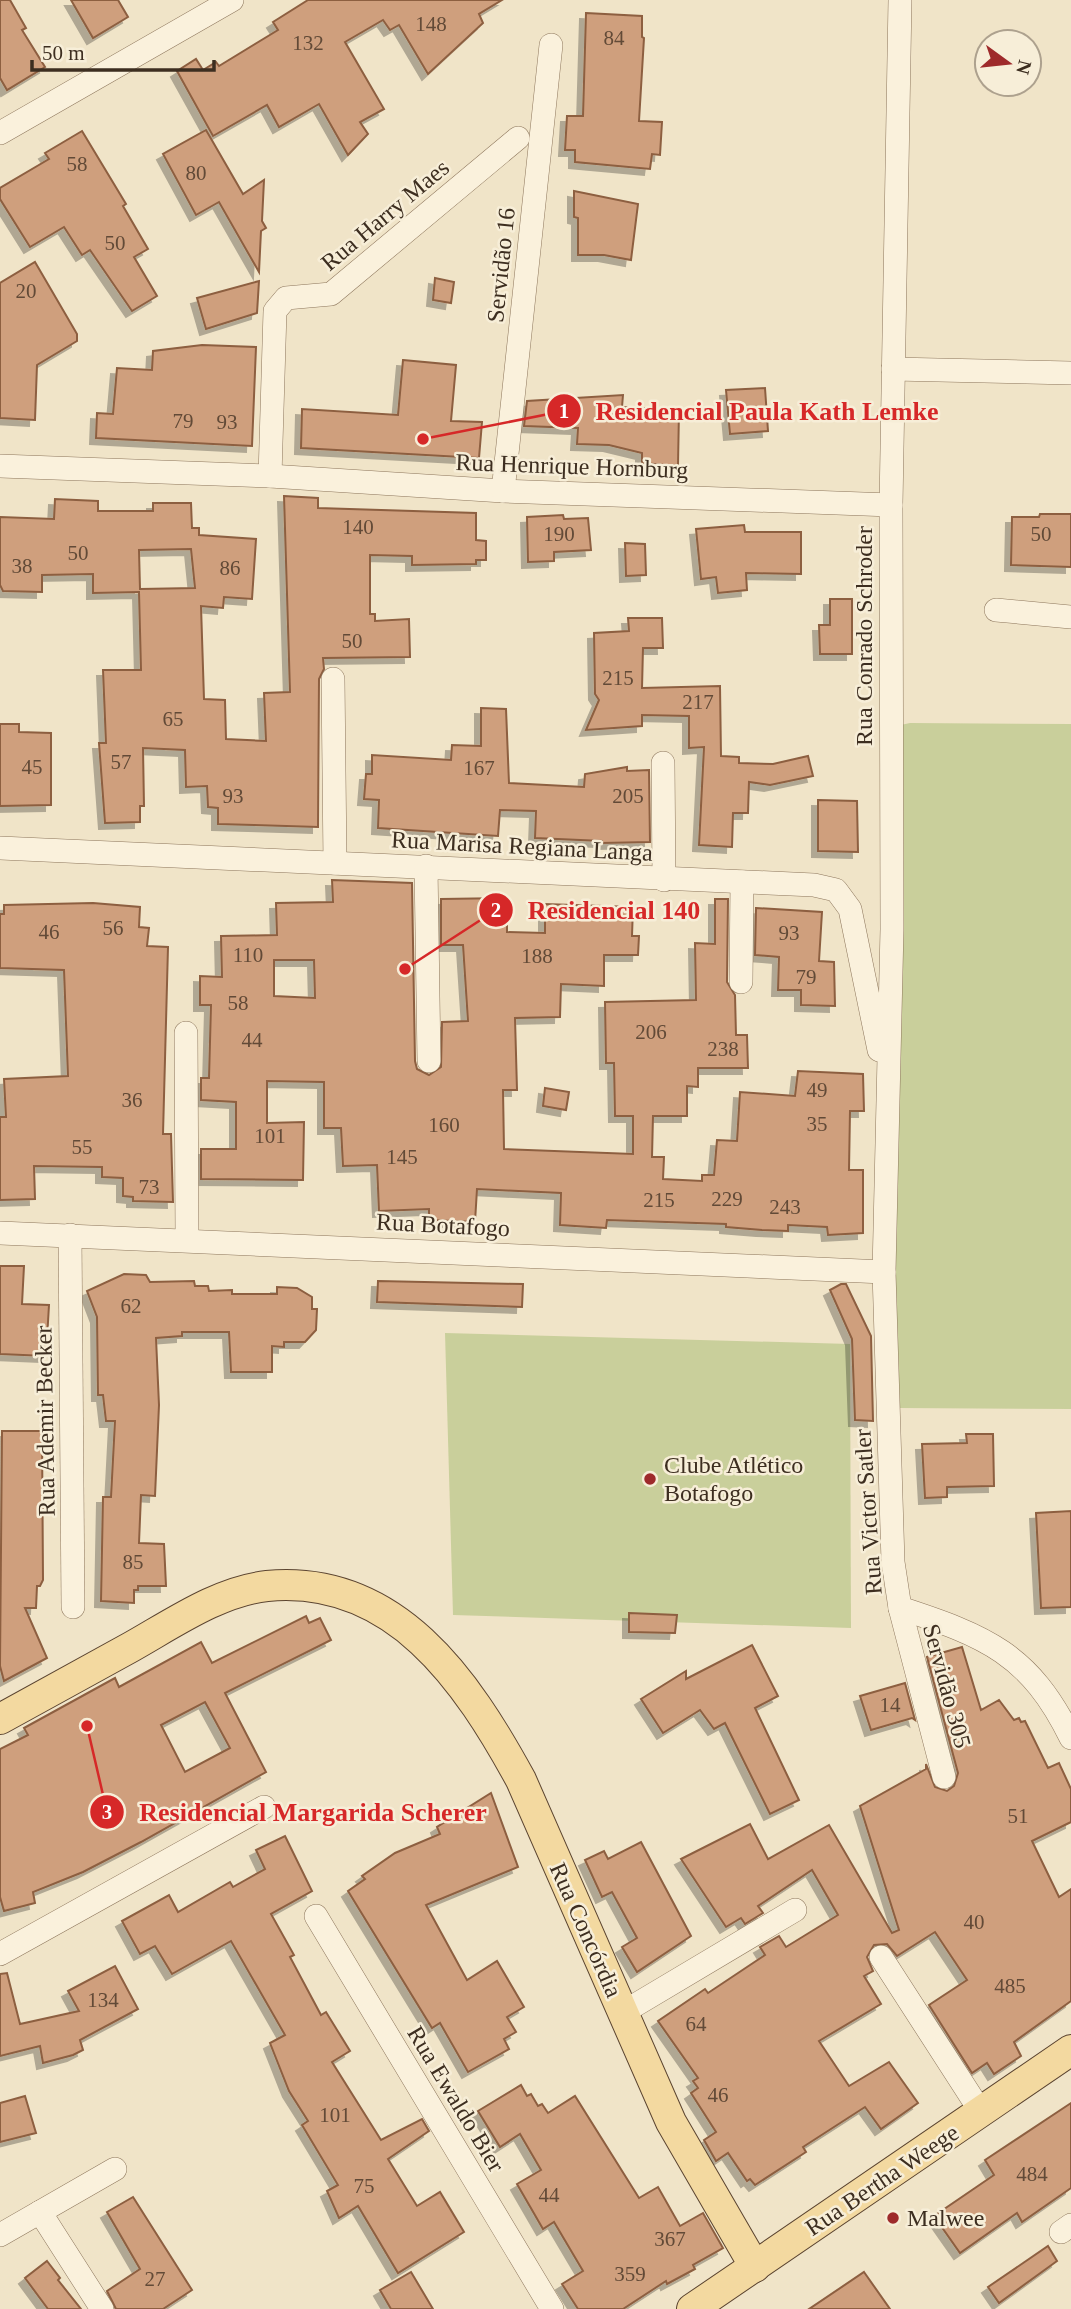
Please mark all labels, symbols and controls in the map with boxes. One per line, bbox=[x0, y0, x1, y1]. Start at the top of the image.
house number: 148 bbox=[415, 12, 447, 36]
house number: 84 bbox=[604, 26, 625, 50]
scale bar bbox=[32, 28, 214, 72]
north arrow bbox=[973, 28, 1043, 98]
house number: 132 bbox=[292, 31, 324, 55]
text: 50 m bbox=[42, 41, 85, 65]
text: N bbox=[1012, 58, 1036, 77]
house number: 58 bbox=[67, 152, 88, 176]
street label: Rua Harry Maes bbox=[316, 154, 454, 276]
house number: 80 bbox=[186, 161, 207, 185]
street label: Servidão 16 bbox=[482, 206, 520, 324]
house number: 50 bbox=[105, 231, 126, 255]
house number: 20 bbox=[16, 279, 37, 303]
callout: Residencial Paula Kath Lemke bbox=[547, 387, 953, 434]
text: Residencial Paula Kath Lemke bbox=[595, 397, 939, 426]
text: 1 bbox=[559, 399, 569, 423]
house number: 79 bbox=[173, 409, 194, 433]
house number: 93 bbox=[217, 410, 238, 434]
street label: Rua Henrique Hornburg bbox=[455, 449, 689, 483]
house number: 140 bbox=[342, 515, 374, 539]
house number: 190 bbox=[543, 522, 575, 546]
house number: 50 bbox=[1031, 522, 1052, 546]
street label: Rua Conrado Schroder bbox=[851, 526, 877, 746]
house number: 50 bbox=[68, 541, 89, 565]
house number: 38 bbox=[12, 554, 33, 578]
house number: 86 bbox=[220, 556, 241, 580]
house number: 50 bbox=[342, 629, 363, 653]
house number: 215 bbox=[602, 666, 634, 690]
house number: 217 bbox=[682, 690, 714, 714]
house number: 65 bbox=[163, 707, 184, 731]
house number: 57 bbox=[111, 750, 132, 774]
house number: 45 bbox=[22, 755, 43, 779]
house number: 167 bbox=[463, 756, 495, 780]
house number: 93 bbox=[223, 784, 244, 808]
house number: 205 bbox=[612, 784, 644, 808]
street label: Rua Marisa Regiana Langa bbox=[391, 826, 654, 866]
callout: Residencial 140 bbox=[478, 886, 714, 933]
text: Residencial 140 bbox=[528, 896, 700, 925]
text: 2 bbox=[491, 898, 501, 922]
house number: 56 bbox=[103, 916, 124, 940]
house number: 46 bbox=[39, 920, 60, 944]
house number: 93 bbox=[779, 921, 800, 945]
house number: 110 bbox=[233, 943, 263, 967]
house number: 188 bbox=[521, 944, 553, 968]
house number: 79 bbox=[796, 965, 817, 989]
house number: 58 bbox=[228, 991, 249, 1015]
house number: 206 bbox=[635, 1020, 667, 1044]
house number: 44 bbox=[242, 1028, 263, 1052]
house number: 238 bbox=[707, 1037, 739, 1061]
house number: 49 bbox=[807, 1078, 828, 1102]
house number: 36 bbox=[122, 1088, 143, 1112]
house number: 35 bbox=[807, 1112, 828, 1136]
house number: 160 bbox=[428, 1113, 460, 1137]
house number: 101 bbox=[254, 1124, 286, 1148]
house number: 55 bbox=[72, 1135, 93, 1159]
house number: 145 bbox=[386, 1145, 418, 1169]
house number: 73 bbox=[139, 1175, 160, 1199]
house number: 229 bbox=[711, 1187, 743, 1211]
house number: 215 bbox=[643, 1188, 675, 1212]
house number: 243 bbox=[769, 1195, 801, 1219]
street label: Rua Botafogo bbox=[375, 1209, 511, 1241]
house number: 62 bbox=[121, 1294, 142, 1318]
street label: Rua Ademir Becker bbox=[30, 1325, 60, 1517]
street label: Rua Victor Satler bbox=[849, 1428, 887, 1596]
place label: Clube Atlético Botafogo bbox=[664, 1452, 803, 1506]
marker: Clube Atlético Botafogo bbox=[642, 1471, 658, 1487]
house number: 85 bbox=[123, 1550, 144, 1574]
street label: Servidão 305 bbox=[918, 1621, 976, 1751]
house number: 14 bbox=[880, 1693, 901, 1717]
callout: Residencial Margarida Scherer bbox=[90, 1788, 500, 1835]
text: Residencial Margarida Scherer bbox=[139, 1798, 487, 1827]
text: 3 bbox=[102, 1800, 112, 1824]
house number: 51 bbox=[1008, 1804, 1029, 1828]
street label: Rua Concórdia bbox=[545, 1859, 627, 2002]
house number: 40 bbox=[964, 1910, 985, 1934]
house number: 485 bbox=[994, 1974, 1026, 1998]
house number: 134 bbox=[87, 1988, 119, 2012]
house number: 64 bbox=[686, 2012, 707, 2036]
street label: Rua Ewaldo Bier bbox=[402, 2021, 510, 2177]
house number: 46 bbox=[708, 2083, 729, 2107]
house number: 101 bbox=[319, 2103, 351, 2127]
street label: Rua Bertha Weege bbox=[801, 2119, 963, 2241]
house number: 484 bbox=[1016, 2162, 1048, 2186]
house number: 75 bbox=[354, 2174, 375, 2198]
house number: 44 bbox=[539, 2183, 560, 2207]
place label: Malwee bbox=[907, 2205, 984, 2231]
marker: Malwee bbox=[885, 2210, 901, 2226]
house number: 367 bbox=[654, 2227, 686, 2251]
house number: 359 bbox=[614, 2262, 646, 2286]
house number: 27 bbox=[145, 2267, 166, 2291]

